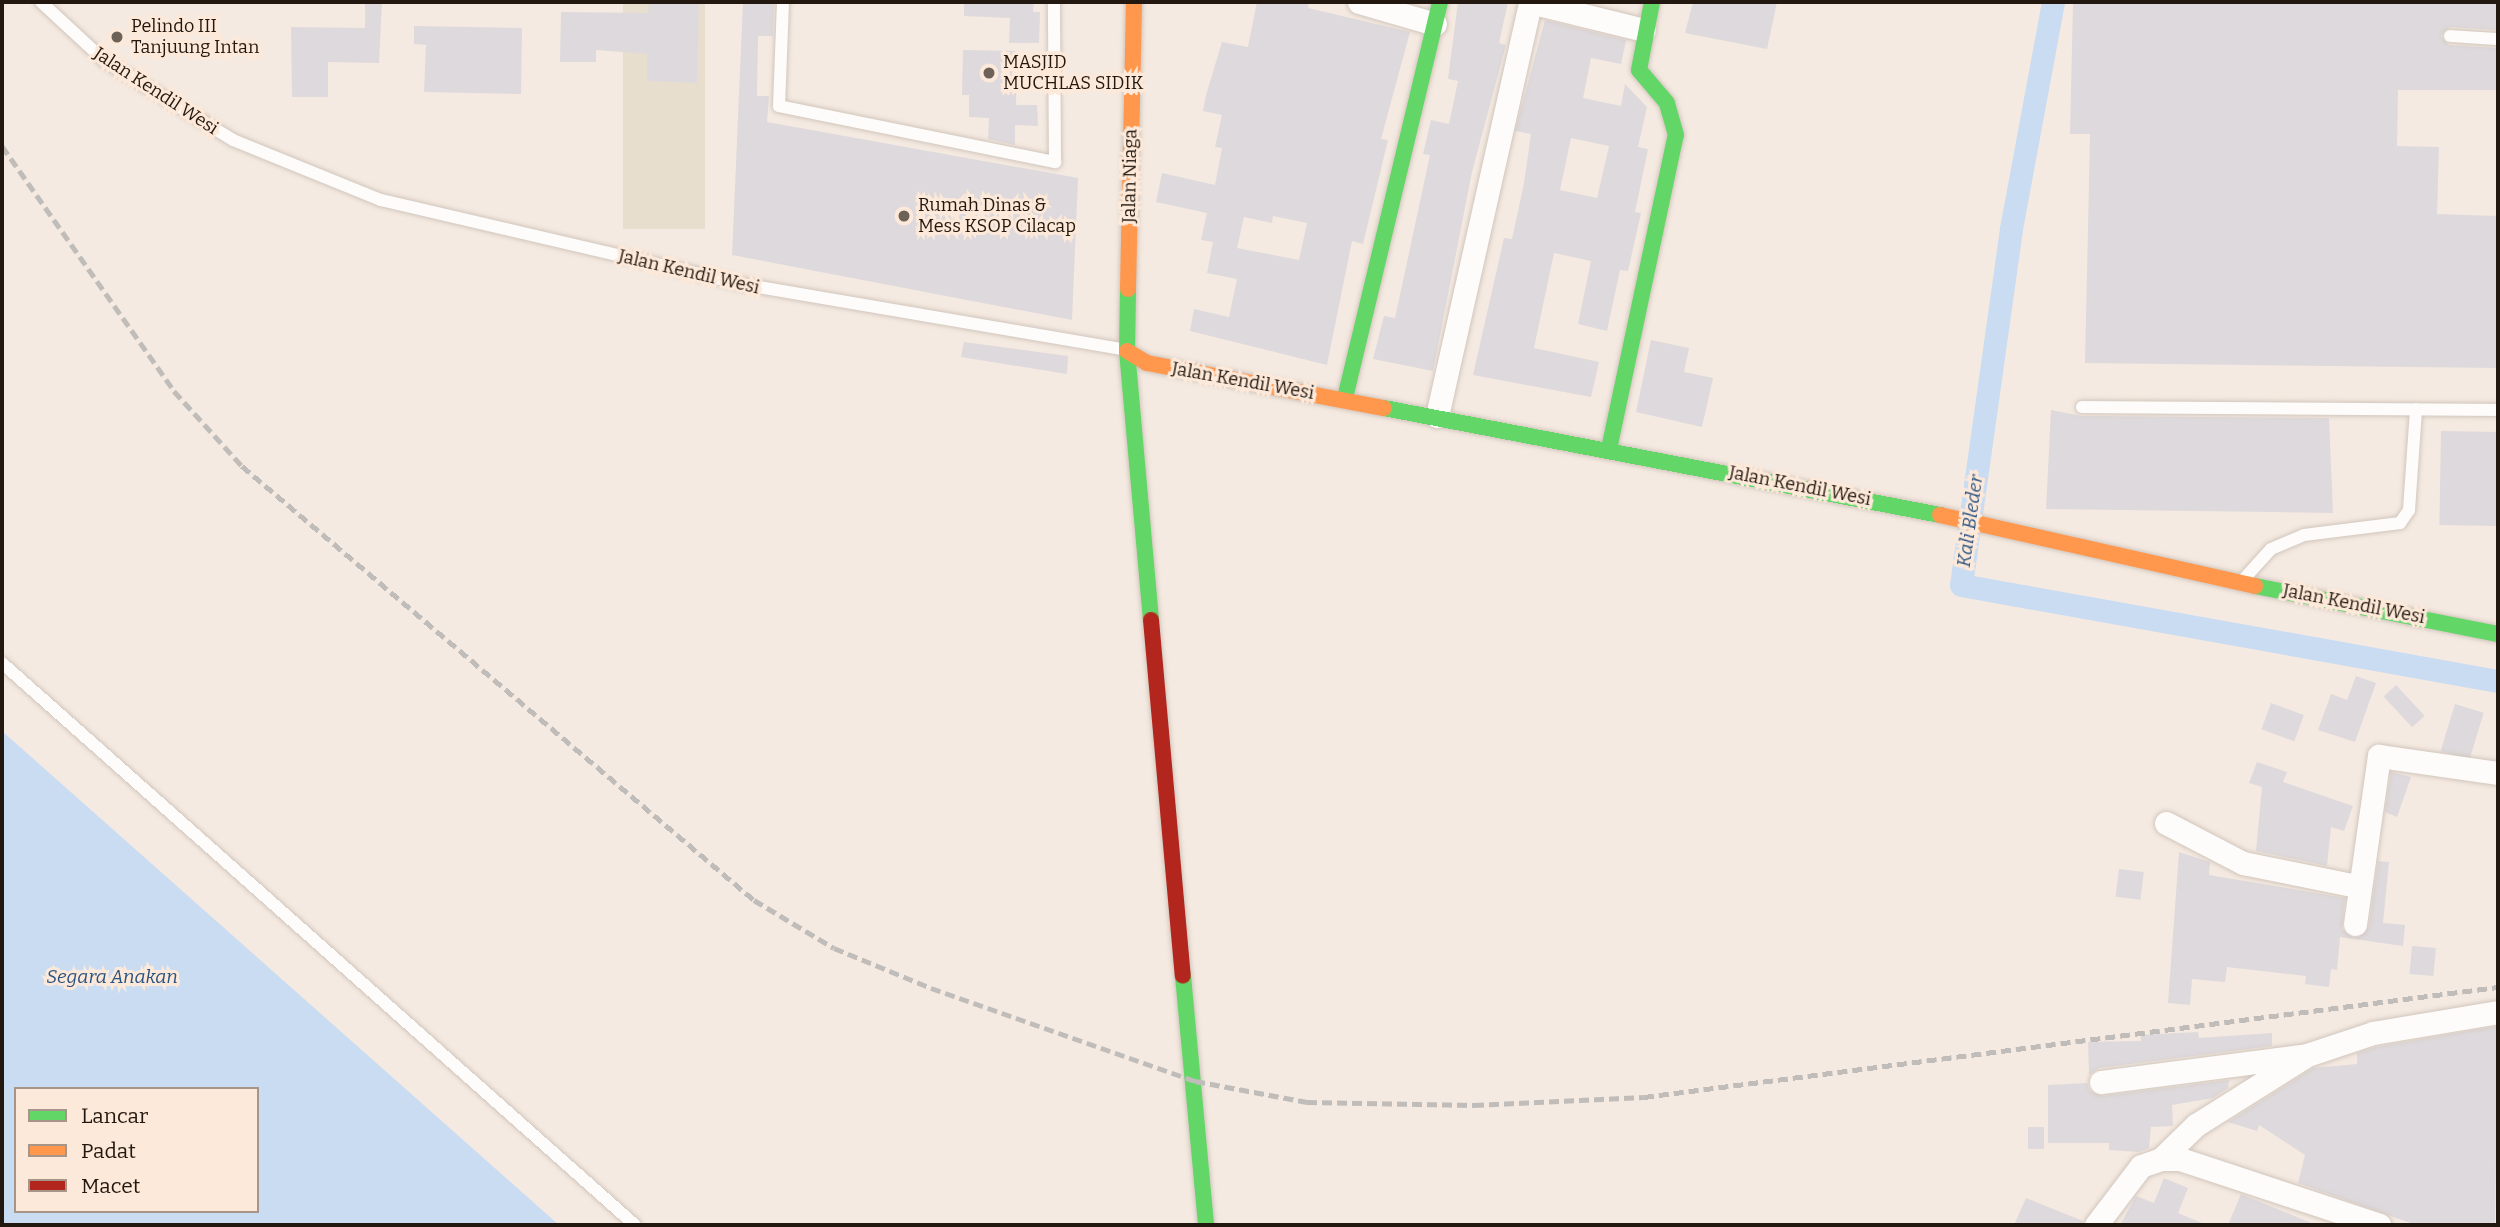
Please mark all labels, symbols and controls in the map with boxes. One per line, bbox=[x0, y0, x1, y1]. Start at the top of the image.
place label: Pelindo III Tanjuung Intan bbox=[131, 16, 259, 58]
marker: Pelindo III Tanjuung Intan bbox=[109, 29, 125, 45]
street label: Jalan Kendil Wesi bbox=[90, 43, 222, 139]
place label: MASJID MUCHLAS SIDIK bbox=[1003, 52, 1144, 94]
marker: MASJID MUCHLAS SIDIK bbox=[981, 65, 997, 81]
street label: Jalan Niaga bbox=[1118, 129, 1142, 223]
place label: Rumah Dinas & Mess KSOP Cilacap bbox=[918, 195, 1076, 238]
marker: Rumah Dinas & Mess KSOP Cilacap bbox=[896, 208, 912, 224]
street label: Jalan Kendil Wesi bbox=[616, 245, 762, 299]
street label: Jalan Kendil Wesi bbox=[1170, 358, 1316, 404]
street label: Jalan Kendil Wesi bbox=[1727, 462, 1873, 510]
water label: Kali Bleder bbox=[1952, 473, 1988, 569]
street label: Jalan Kendil Wesi bbox=[2281, 580, 2427, 628]
water label: Segara Anakan bbox=[46, 966, 178, 988]
legend bbox=[14, 1087, 259, 1213]
text: Lancar bbox=[81, 1103, 148, 1129]
text: Padat bbox=[81, 1138, 136, 1164]
text: Macet bbox=[81, 1173, 140, 1199]

